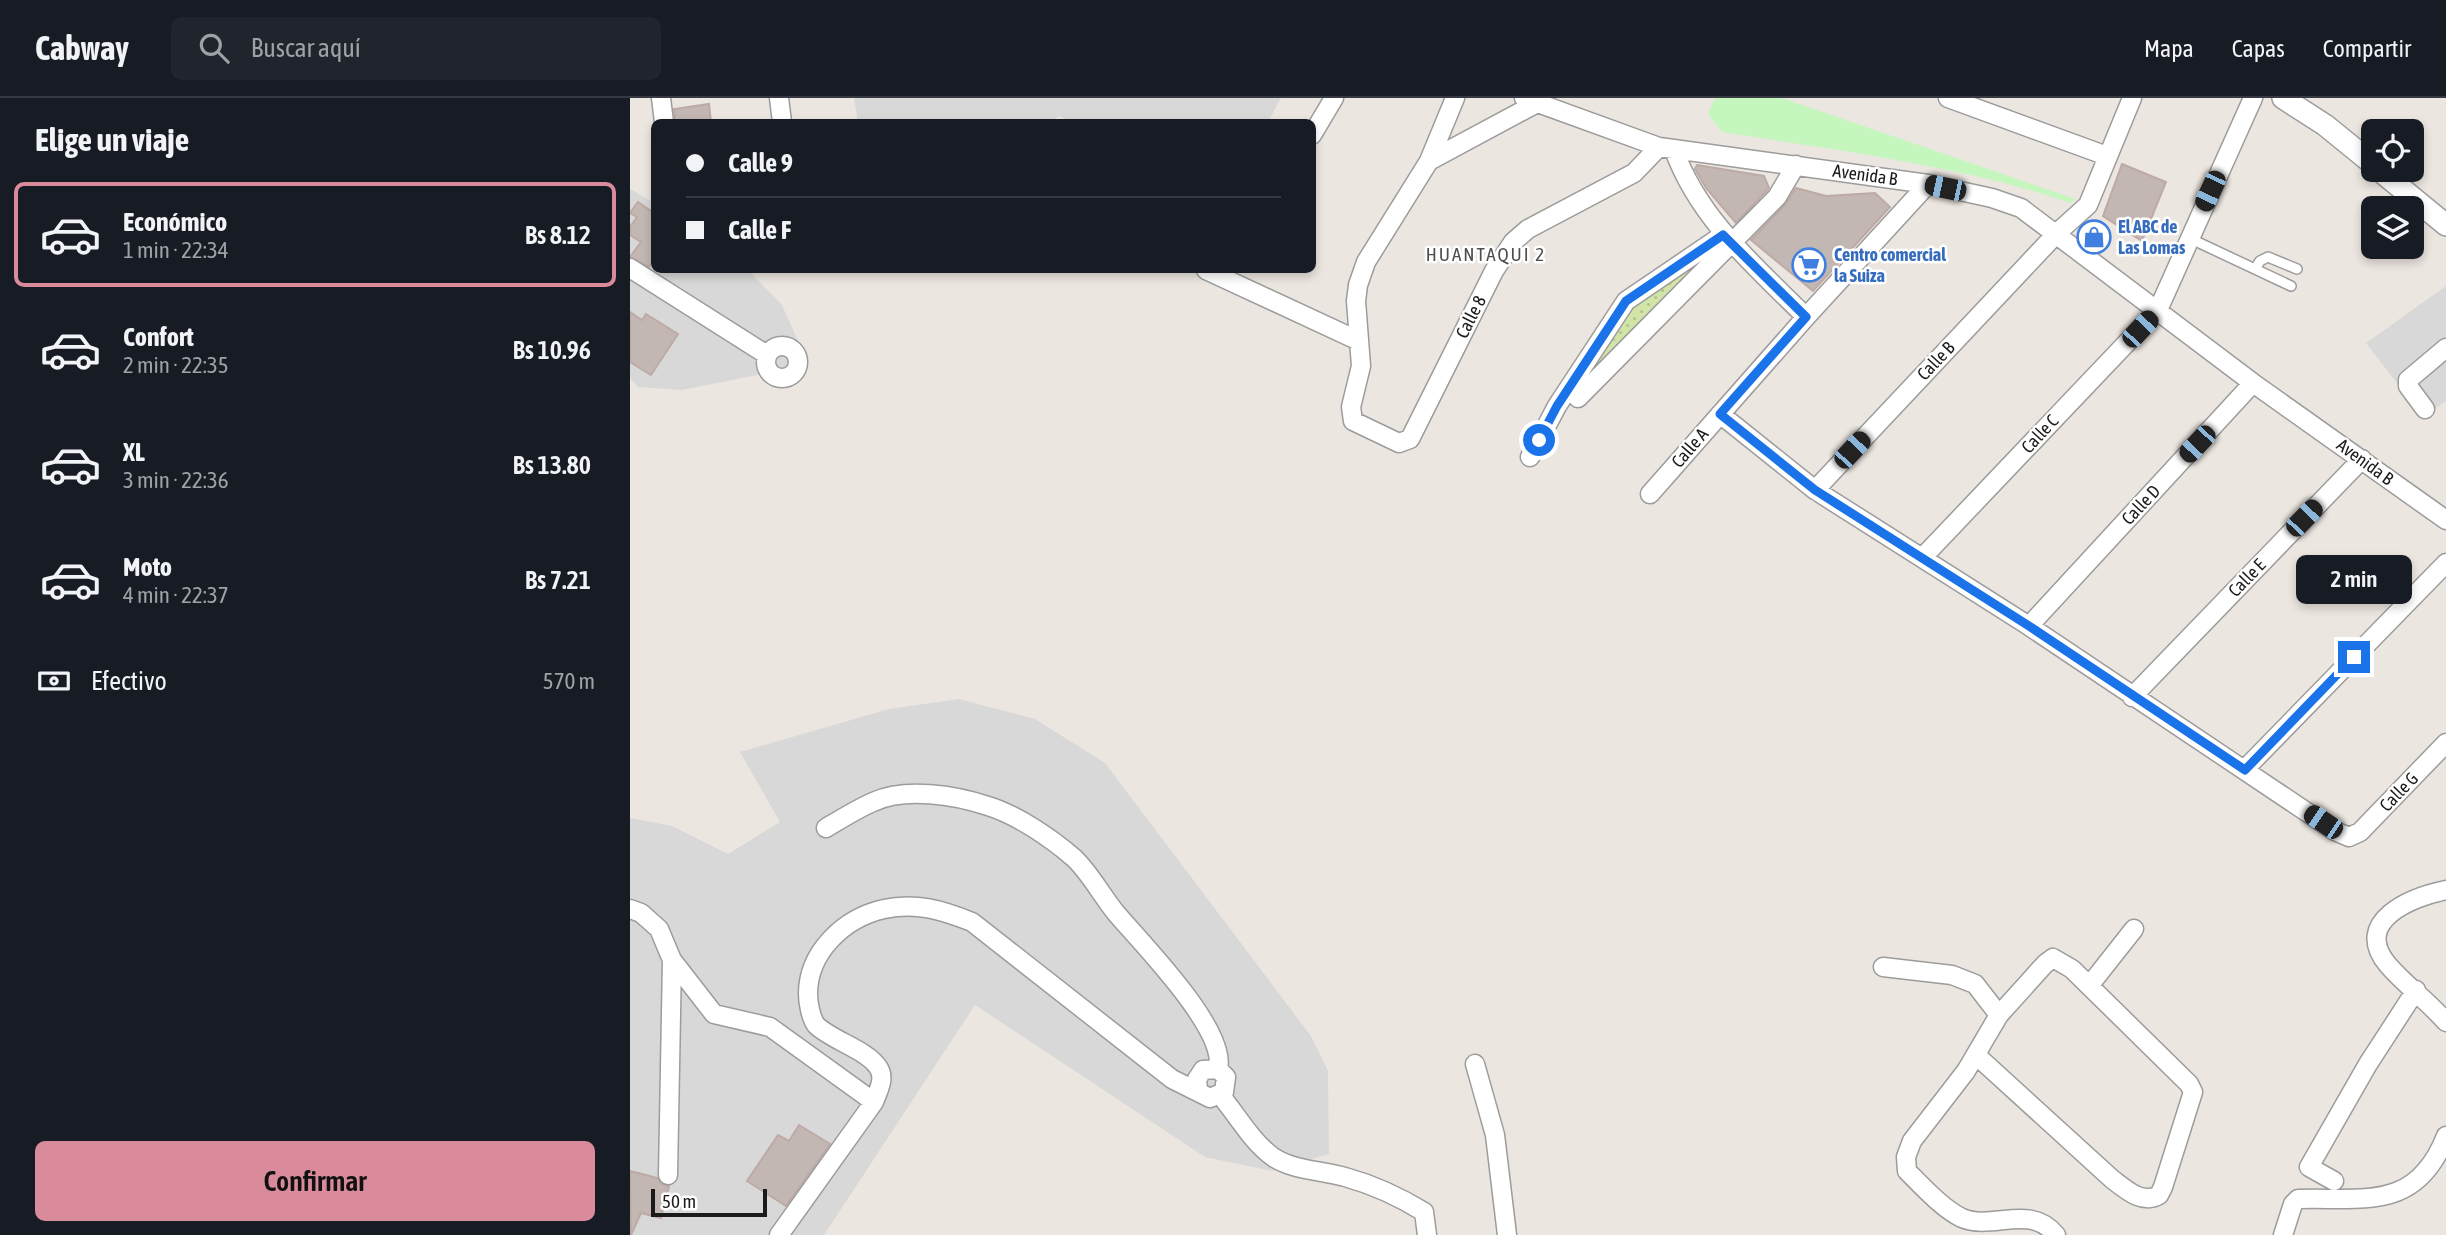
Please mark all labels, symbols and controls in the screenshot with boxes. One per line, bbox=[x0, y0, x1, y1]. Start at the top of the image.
search box bbox=[171, 17, 661, 80]
text: Cabway bbox=[35, 29, 129, 67]
icon: search bbox=[195, 29, 233, 67]
text: Buscar aquí bbox=[251, 33, 361, 63]
text: Mapa bbox=[2144, 35, 2194, 62]
text: Capas bbox=[2232, 35, 2285, 62]
text: Compartir bbox=[2323, 35, 2411, 62]
map controls bbox=[2361, 119, 2424, 259]
button: locate bbox=[2361, 119, 2424, 182]
text: Elige un viaje bbox=[35, 121, 189, 158]
text: Calle 9 bbox=[728, 148, 793, 178]
street label: Avenida B bbox=[1831, 160, 1899, 189]
car bbox=[2192, 168, 2229, 214]
car bbox=[1923, 173, 1968, 203]
button: layers bbox=[2361, 196, 2424, 259]
icon: car bbox=[39, 203, 102, 266]
text: Económico bbox=[123, 207, 227, 237]
text: Calle F bbox=[728, 215, 791, 245]
place label: El ABC de Las Lomas bbox=[2118, 216, 2186, 258]
shop icon: El ABC de Las Lomas bbox=[2075, 218, 2113, 256]
text: Bs 8.12 bbox=[525, 220, 591, 250]
text: 1 min · 22:34 bbox=[123, 237, 229, 263]
district label: HUANTAQUI 2 bbox=[1426, 243, 1546, 265]
place label: Centro comercial la Suiza bbox=[1834, 244, 1946, 286]
supermarket icon: Centro comercial la Suiza bbox=[1790, 246, 1828, 284]
street label: Calle 8 bbox=[1451, 292, 1490, 342]
car bbox=[2118, 306, 2163, 352]
icon: car bbox=[39, 318, 102, 381]
text: Confort bbox=[123, 322, 194, 352]
text: Bs 10.96 bbox=[512, 335, 591, 365]
street label: Calle B bbox=[1913, 337, 1959, 384]
text: 2 min · 22:35 bbox=[123, 352, 229, 378]
street label: Calle C bbox=[2017, 410, 2063, 457]
car bbox=[2175, 421, 2220, 467]
route start bbox=[1523, 424, 1555, 456]
street label: Calle A bbox=[1667, 424, 1713, 472]
car bbox=[1830, 427, 1875, 473]
icon: car bbox=[39, 433, 102, 496]
street label: Avenida B bbox=[2333, 434, 2398, 489]
text: XL bbox=[123, 437, 145, 467]
text: Bs 13.80 bbox=[512, 450, 591, 480]
text: 3 min · 22:36 bbox=[123, 467, 229, 493]
street label: Calle D bbox=[2117, 480, 2164, 529]
car bbox=[2282, 496, 2327, 540]
icon: car bbox=[39, 548, 102, 611]
text: Moto bbox=[123, 552, 172, 582]
street label: Calle E bbox=[2224, 554, 2270, 601]
callout: 2 min bbox=[2296, 556, 2412, 604]
text: Bs 7.21 bbox=[525, 565, 591, 595]
text: 2 min bbox=[2331, 566, 2377, 592]
text: 4 min · 22:37 bbox=[123, 582, 229, 608]
route end bbox=[2338, 641, 2370, 673]
icon: cash bbox=[35, 662, 73, 700]
text: Efectivo bbox=[91, 666, 167, 696]
text: 570 m bbox=[543, 668, 595, 694]
street label: Calle G bbox=[2375, 768, 2422, 815]
car bbox=[2300, 802, 2347, 842]
button: Confirmar bbox=[35, 1141, 595, 1221]
scale bar bbox=[651, 1186, 766, 1218]
text: 50 m bbox=[662, 1190, 696, 1212]

